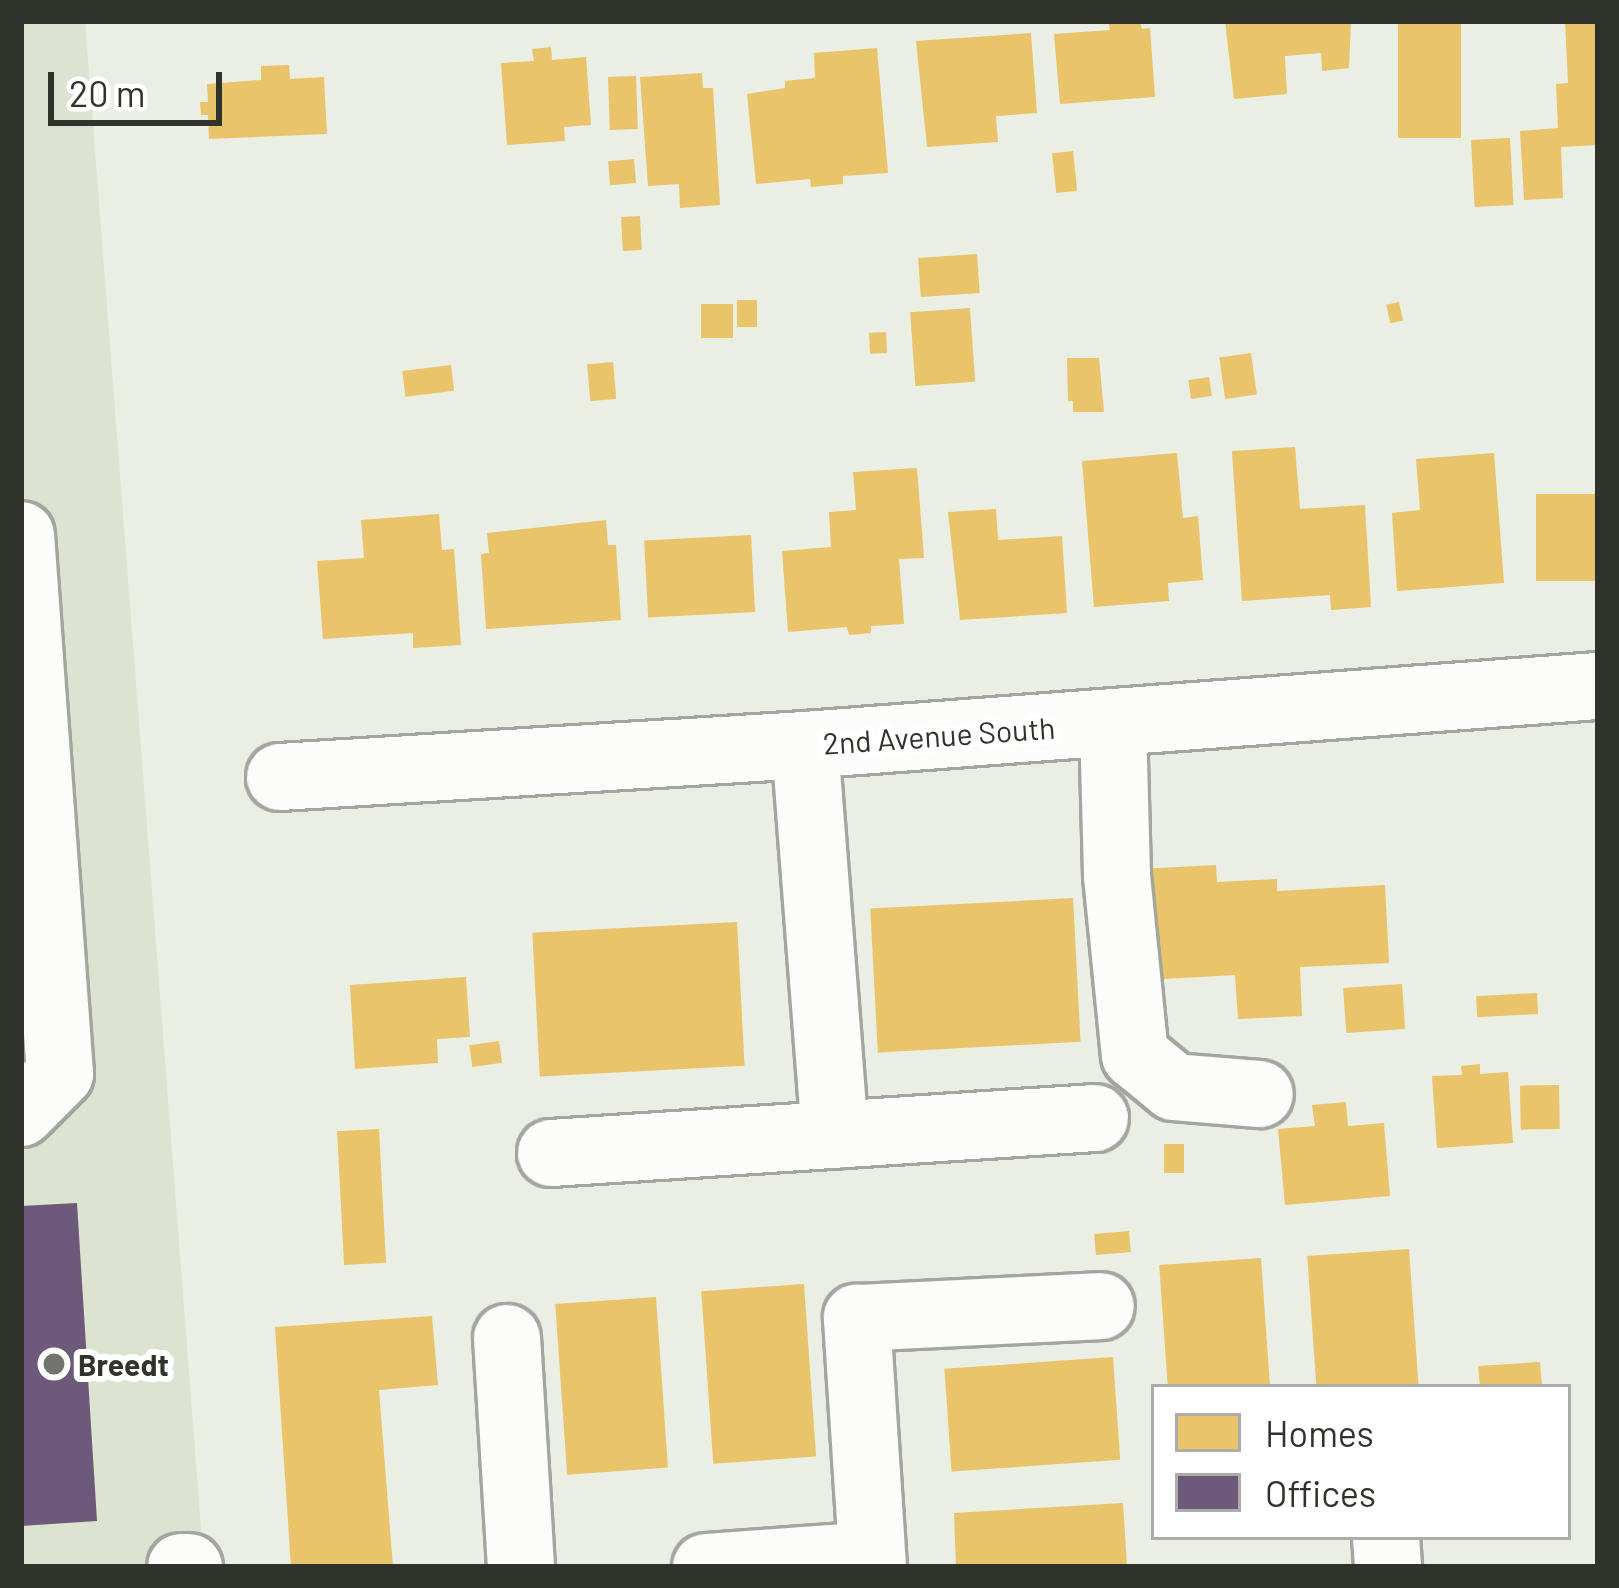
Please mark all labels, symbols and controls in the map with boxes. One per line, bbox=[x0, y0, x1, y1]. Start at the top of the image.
scale bar bbox=[54, 48, 228, 122]
text: 20 m bbox=[69, 71, 146, 114]
street label: 2nd Avenue South bbox=[822, 709, 1056, 761]
place label: Breedt bbox=[78, 1346, 169, 1382]
marker: Breedt bbox=[41, 1351, 67, 1377]
legend bbox=[1151, 1384, 1571, 1540]
text: Homes bbox=[1265, 1411, 1374, 1454]
text: Offices bbox=[1265, 1471, 1376, 1514]

